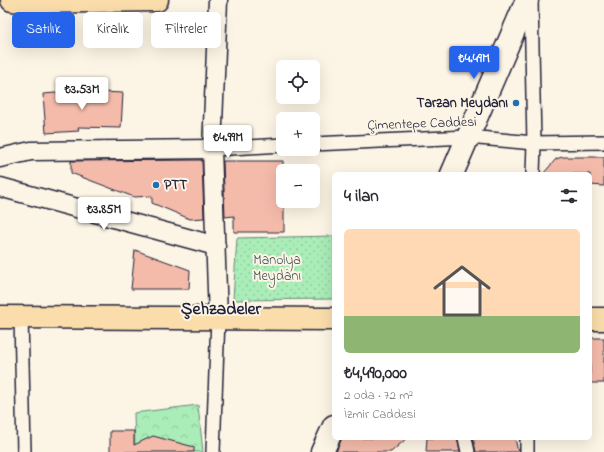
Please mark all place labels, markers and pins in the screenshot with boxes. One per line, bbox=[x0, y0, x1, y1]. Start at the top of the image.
pin: ₺4.49M bbox=[441, 46, 507, 80]
pin: ₺3.53M bbox=[49, 77, 115, 111]
place label: Tarzan Meydanı bbox=[416, 93, 508, 116]
marker: Tarzan Meydanı bbox=[511, 98, 521, 108]
pin: ₺4.99M bbox=[195, 125, 261, 159]
place label: PTT bbox=[164, 175, 187, 196]
marker: PTT bbox=[151, 180, 161, 190]
pin: ₺3.85M bbox=[71, 197, 137, 231]

